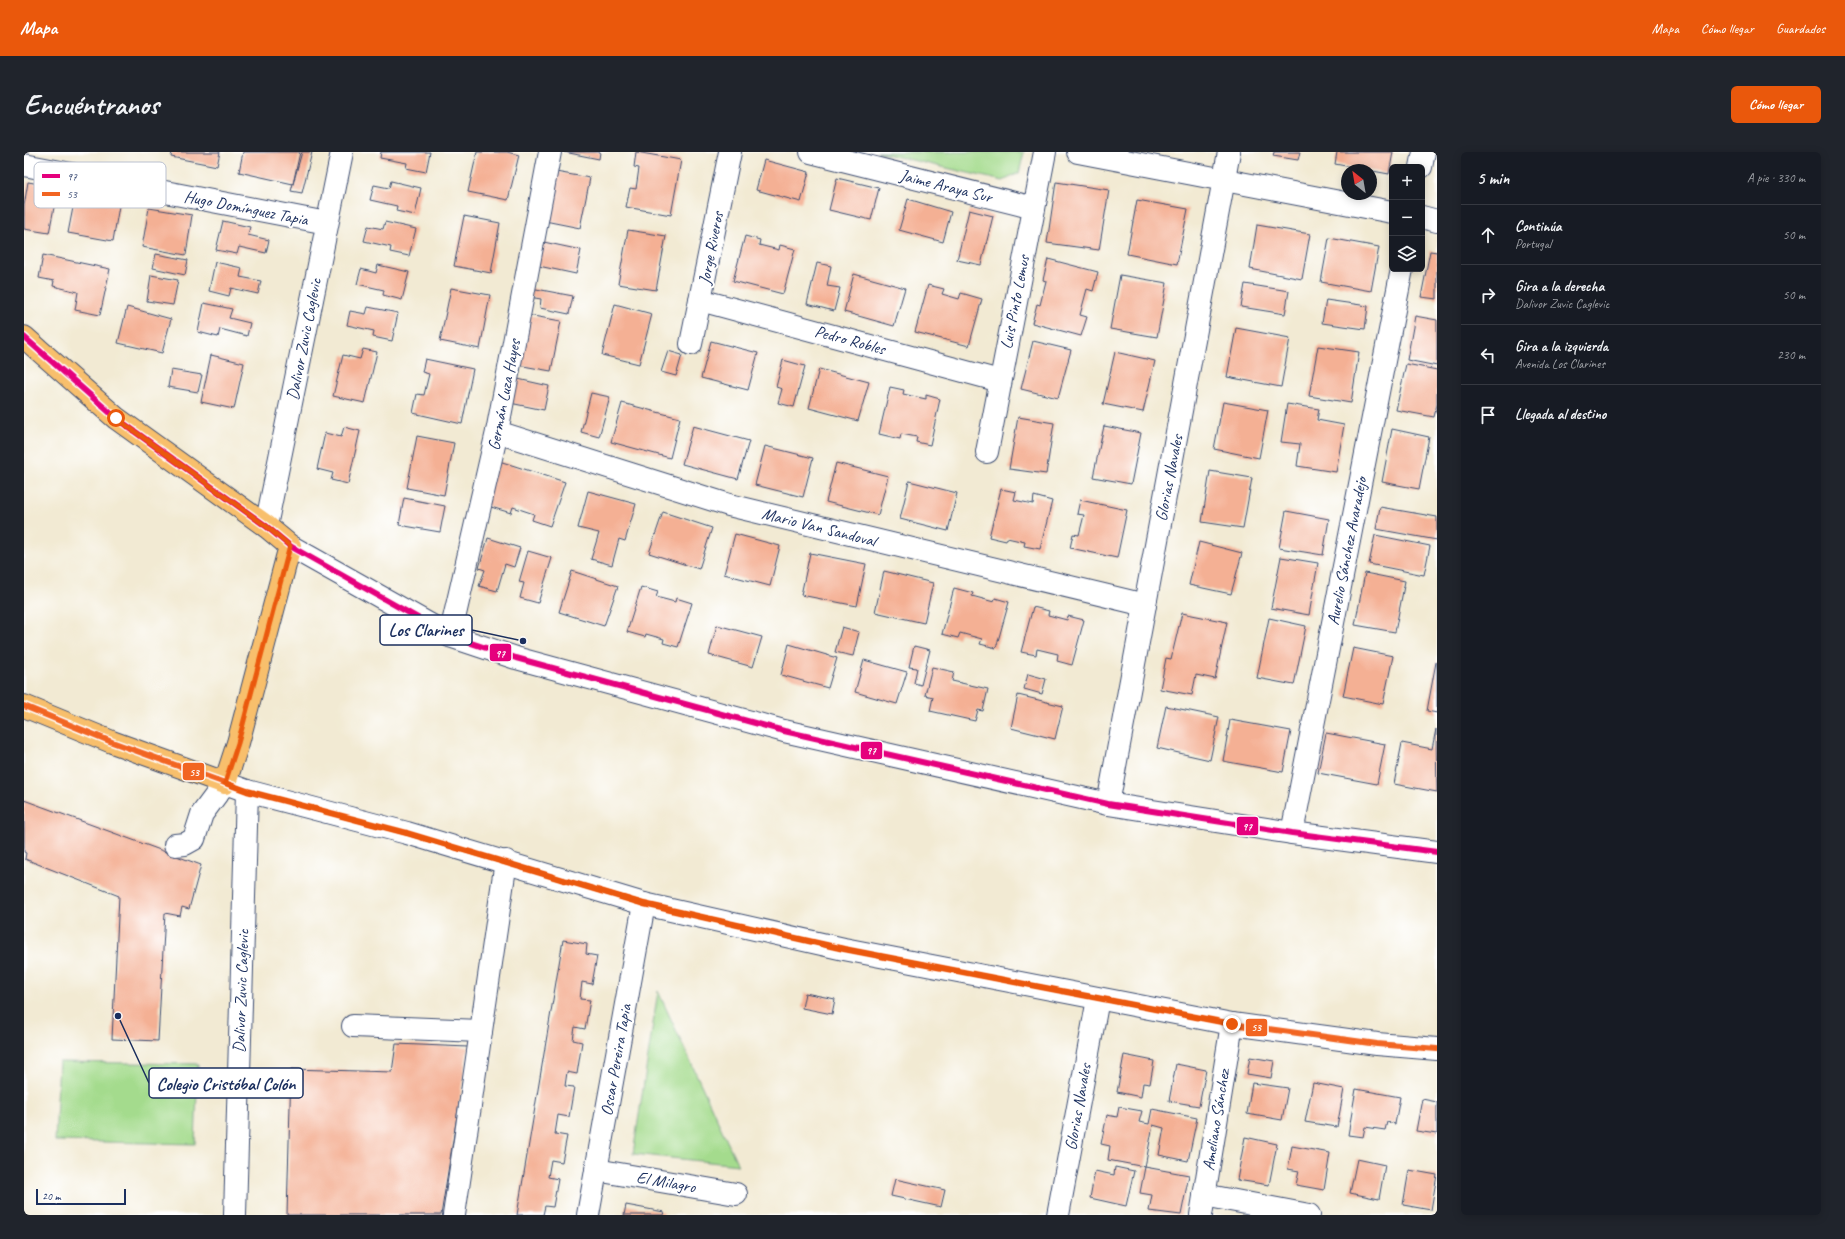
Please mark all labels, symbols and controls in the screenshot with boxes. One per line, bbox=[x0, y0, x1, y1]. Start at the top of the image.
text: Mapa bbox=[20, 16, 57, 40]
text: Mapa bbox=[1652, 20, 1679, 37]
text: Cómo llegar bbox=[1701, 20, 1754, 37]
text: Guardados bbox=[1776, 20, 1825, 37]
button: Cómo llegar bbox=[1731, 86, 1821, 123]
text: Encuéntranos bbox=[24, 87, 159, 122]
legend bbox=[34, 162, 166, 208]
street label: Jaime Araya Sur bbox=[897, 164, 996, 208]
north arrow bbox=[1341, 164, 1377, 200]
map controls bbox=[1389, 164, 1425, 272]
button: + bbox=[1389, 164, 1425, 200]
text: 5 min bbox=[1477, 168, 1509, 189]
text: 97 bbox=[67, 169, 78, 183]
text: A pie · 330 m bbox=[1747, 170, 1805, 186]
street label: Hugo Domínguez Tapia bbox=[182, 186, 311, 231]
text: 53 bbox=[67, 187, 78, 201]
button: − bbox=[1389, 200, 1425, 236]
street label: Jorge Riveros bbox=[693, 209, 729, 287]
text: Continúa bbox=[1515, 217, 1562, 236]
icon: ahead bbox=[1477, 224, 1499, 246]
text: 50 m bbox=[1783, 227, 1805, 243]
button: layers bbox=[1389, 236, 1425, 272]
text: Portugal bbox=[1515, 236, 1551, 252]
street label: Luis Pinto Lemus bbox=[996, 252, 1035, 351]
street label: Dalivor Zuvic Caglevic bbox=[282, 276, 326, 402]
text: Gira a la derecha bbox=[1515, 277, 1604, 296]
icon: right bbox=[1477, 284, 1499, 306]
text: 50 m bbox=[1783, 287, 1805, 303]
text: Dalivor Zuvic Caglevic bbox=[1515, 296, 1609, 312]
street label: Pedro Robles bbox=[812, 321, 889, 360]
street label: Germán Luza Hayes bbox=[483, 336, 525, 452]
text: Gira a la izquierda bbox=[1515, 337, 1608, 356]
icon: left bbox=[1477, 344, 1499, 366]
text: 230 m bbox=[1777, 347, 1805, 363]
text: Avenida Los Clarines bbox=[1515, 356, 1605, 372]
icon: arrive bbox=[1477, 404, 1499, 426]
text: Llegada al destino bbox=[1515, 405, 1606, 424]
route start bbox=[107, 409, 125, 427]
street label: Glorias Navales bbox=[1150, 431, 1188, 523]
street label: Aurelio Sánchez Avaradejo bbox=[1322, 473, 1372, 627]
street label: Mario Van Sandoval bbox=[760, 503, 881, 552]
callout: Los Clarines bbox=[380, 615, 472, 645]
text: Los Clarines bbox=[389, 619, 465, 641]
line badge: 97 bbox=[489, 643, 512, 662]
text: 97 bbox=[495, 646, 506, 660]
line badge: 97 bbox=[860, 741, 883, 760]
text: 97 bbox=[866, 743, 877, 757]
line badge: 53 bbox=[182, 762, 205, 781]
text: 53 bbox=[189, 765, 200, 779]
line badge: 97 bbox=[1236, 816, 1259, 836]
text: 97 bbox=[1242, 819, 1253, 833]
street label: Dalivor Zuvic Caglevic bbox=[228, 928, 254, 1053]
street label: Oscar Pereira Tapia bbox=[596, 1001, 636, 1117]
route end bbox=[1223, 1015, 1241, 1033]
line badge: 53 bbox=[1245, 1018, 1268, 1037]
text: 53 bbox=[1251, 1020, 1262, 1034]
street label: Glorias Navales bbox=[1060, 1060, 1096, 1152]
street label: Ameliano Sánchez bbox=[1198, 1066, 1235, 1172]
callout: Colegio Cristóbal Colón bbox=[149, 1068, 303, 1098]
text: Colegio Cristóbal Colón bbox=[157, 1073, 296, 1095]
street label: El Milagro bbox=[635, 1167, 698, 1198]
scale bar bbox=[36, 1187, 126, 1206]
text: 20 m bbox=[42, 1189, 61, 1203]

